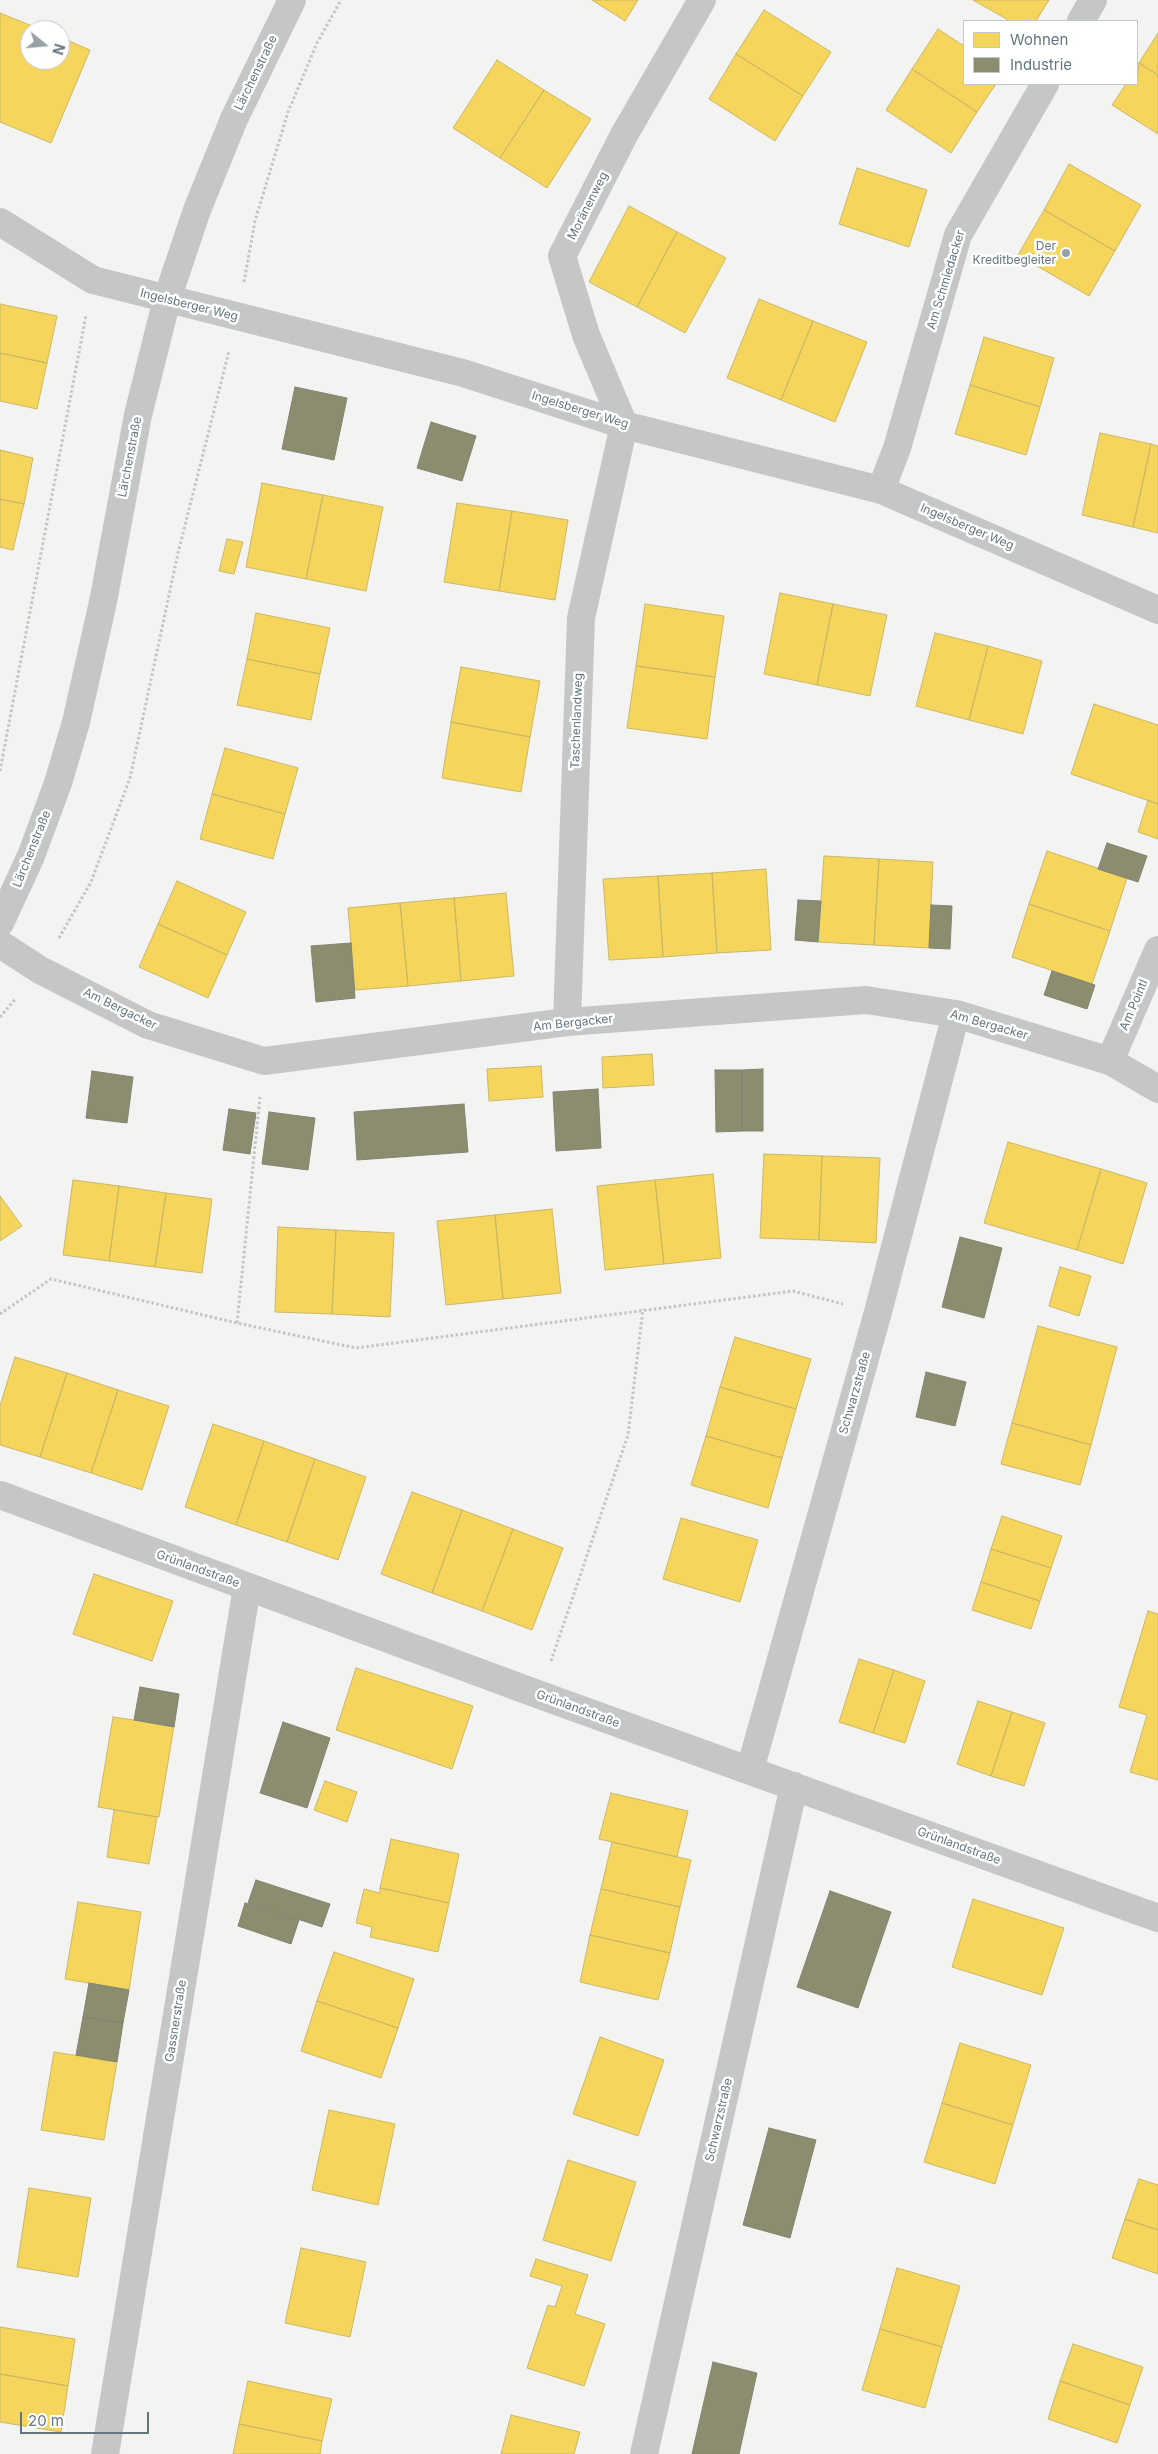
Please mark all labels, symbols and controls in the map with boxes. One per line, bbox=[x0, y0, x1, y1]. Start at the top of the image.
north arrow bbox=[20, 20, 70, 70]
legend bbox=[963, 20, 1138, 85]
text: Wohnen bbox=[1010, 30, 1068, 49]
street label: Lärchenstraße bbox=[232, 33, 280, 113]
text: N bbox=[49, 42, 69, 57]
text: Industrie bbox=[1010, 55, 1072, 74]
street label: Moränenweg bbox=[565, 170, 611, 242]
street label: Am Schmiedacker bbox=[924, 229, 968, 331]
place label: Der Kreditbegleiter bbox=[973, 239, 1056, 267]
marker: Der Kreditbegleiter bbox=[1060, 247, 1072, 259]
street label: Ingelsberger Weg bbox=[139, 286, 239, 324]
street label: Ingelsberger Weg bbox=[530, 388, 630, 432]
street label: Lärchenstraße bbox=[115, 415, 145, 499]
street label: Ingelsberger Weg bbox=[918, 501, 1016, 553]
street label: Taschenlandweg bbox=[568, 673, 586, 769]
street label: Lärchenstraße bbox=[10, 808, 54, 890]
street label: Am Pointl bbox=[1117, 977, 1151, 1033]
street label: Am Bergacker bbox=[81, 985, 159, 1033]
street label: Am Bergacker bbox=[949, 1007, 1029, 1043]
street label: Am Bergacker bbox=[532, 1012, 614, 1034]
street label: Schwarzstraße bbox=[836, 1350, 874, 1436]
street label: Grünlandstraße bbox=[154, 1547, 242, 1591]
street label: Grünlandstraße bbox=[534, 1687, 622, 1731]
street label: Grünlandstraße bbox=[915, 1824, 1003, 1868]
street label: Gassnerstraße bbox=[162, 1979, 190, 2063]
street label: Schwarzstraße bbox=[702, 2077, 736, 2163]
scale bar bbox=[22, 2402, 151, 2434]
text: 20 m bbox=[28, 2411, 64, 2430]

